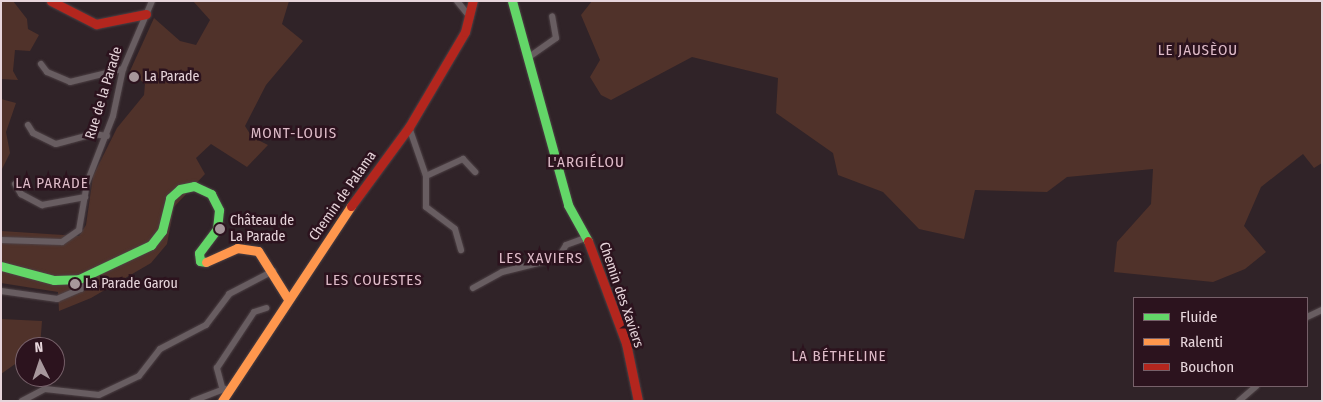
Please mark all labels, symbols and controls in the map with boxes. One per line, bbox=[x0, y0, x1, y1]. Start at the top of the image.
district label: LE JAUSÈOU bbox=[1157, 42, 1239, 60]
street label: Rue de la Parade bbox=[82, 45, 126, 141]
place label: La Parade bbox=[144, 69, 199, 85]
marker: La Parade bbox=[128, 71, 140, 83]
district label: MONT-LOUIS bbox=[250, 125, 338, 143]
street label: Chemin de Palama bbox=[306, 148, 380, 244]
district label: L'ARGIÉLOU bbox=[546, 154, 626, 172]
district label: LA PARADE bbox=[14, 175, 90, 193]
place label: Château de La Parade bbox=[230, 213, 294, 246]
marker: Château de La Parade bbox=[214, 223, 226, 235]
street label: Chemin des Xaviers bbox=[595, 240, 647, 350]
district label: LES XAVIERS bbox=[497, 250, 585, 268]
district label: LES COUESTES bbox=[324, 272, 424, 290]
place label: La Parade Garou bbox=[85, 276, 178, 292]
marker: La Parade Garou bbox=[69, 278, 81, 290]
legend bbox=[1133, 297, 1308, 387]
text: Fluide bbox=[1180, 308, 1217, 326]
text: Ralenti bbox=[1180, 333, 1223, 351]
north arrow bbox=[15, 337, 65, 387]
text: N bbox=[34, 339, 44, 356]
district label: LA BÉTHELINE bbox=[790, 348, 888, 366]
text: Bouchon bbox=[1180, 358, 1234, 376]

